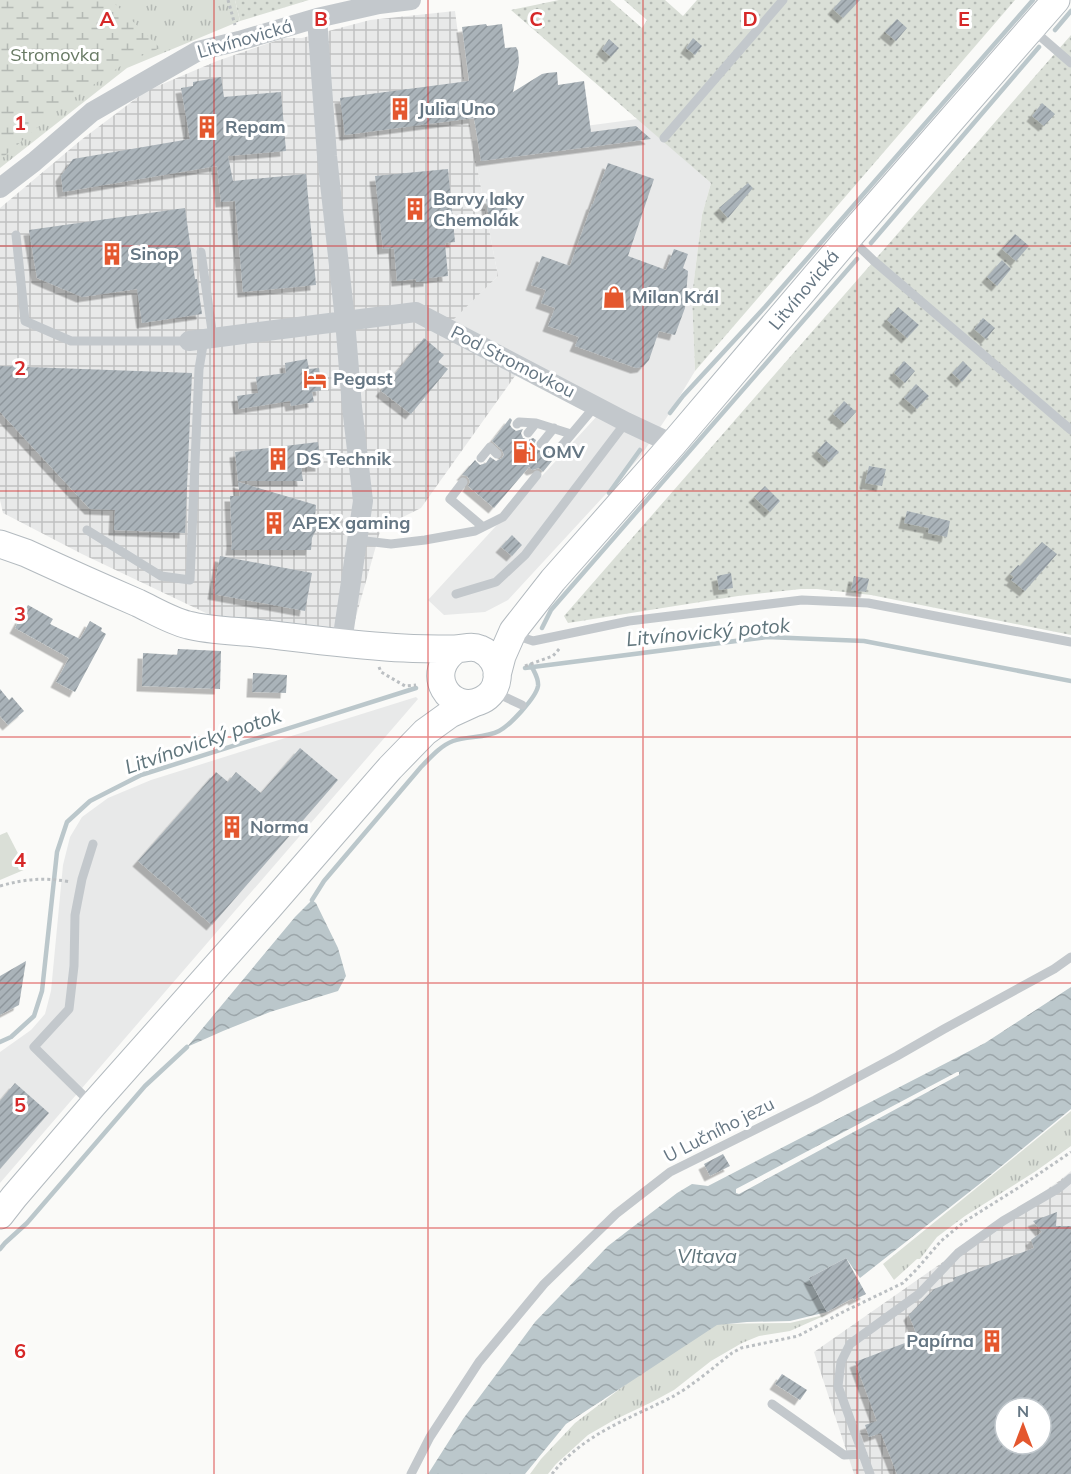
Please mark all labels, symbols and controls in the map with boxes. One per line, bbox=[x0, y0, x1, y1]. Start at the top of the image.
text: A bbox=[100, 6, 115, 31]
text: B bbox=[314, 6, 328, 31]
text: C bbox=[529, 6, 543, 31]
text: D bbox=[742, 6, 758, 31]
text: E bbox=[958, 6, 970, 31]
street label: Litvínovická bbox=[195, 14, 295, 63]
park label: Stromovka bbox=[10, 43, 100, 66]
building icon: Julia Uno bbox=[387, 96, 413, 122]
place label: Julia Uno bbox=[418, 97, 496, 120]
text: 1 bbox=[14, 110, 26, 135]
building icon: Repam bbox=[194, 114, 220, 140]
place label: Repam bbox=[225, 115, 286, 138]
place label: Barvy laky Chemolák bbox=[433, 187, 525, 231]
building icon: Barvy laky Chemolák bbox=[402, 196, 428, 222]
building icon: Sinop bbox=[99, 241, 125, 267]
place label: Sinop bbox=[130, 242, 179, 265]
street label: Litvínovická bbox=[763, 245, 844, 335]
shop icon: Milan Král bbox=[601, 284, 627, 310]
place label: Milan Král bbox=[632, 285, 719, 308]
street label: Pod Stromovkou bbox=[447, 320, 579, 403]
text: 2 bbox=[14, 355, 26, 380]
hotel icon: Pegast bbox=[302, 366, 328, 392]
place label: Pegast bbox=[333, 367, 393, 390]
fuel station icon: OMV bbox=[511, 439, 537, 465]
place label: OMV bbox=[542, 440, 586, 463]
building icon: DS Technik bbox=[265, 446, 291, 472]
place label: DS Technik bbox=[296, 447, 392, 470]
building icon: APEX gaming bbox=[261, 510, 287, 536]
place label: APEX gaming bbox=[292, 511, 410, 534]
text: 3 bbox=[14, 601, 26, 626]
water label: Litvínovický potok bbox=[625, 612, 792, 651]
water label: Litvínovický potok bbox=[121, 702, 285, 779]
building icon: Norma bbox=[219, 814, 245, 840]
place label: Norma bbox=[250, 815, 309, 838]
text: 4 bbox=[14, 847, 26, 872]
text: 5 bbox=[14, 1092, 26, 1117]
street label: U Lučního jezu bbox=[660, 1092, 778, 1167]
water label: Vltava bbox=[677, 1243, 737, 1268]
building icon: Papírna bbox=[979, 1328, 1005, 1354]
place label: Papírna bbox=[906, 1329, 974, 1352]
text: 6 bbox=[14, 1338, 26, 1363]
north arrow bbox=[993, 1396, 1053, 1456]
text: N bbox=[1017, 1401, 1029, 1421]

